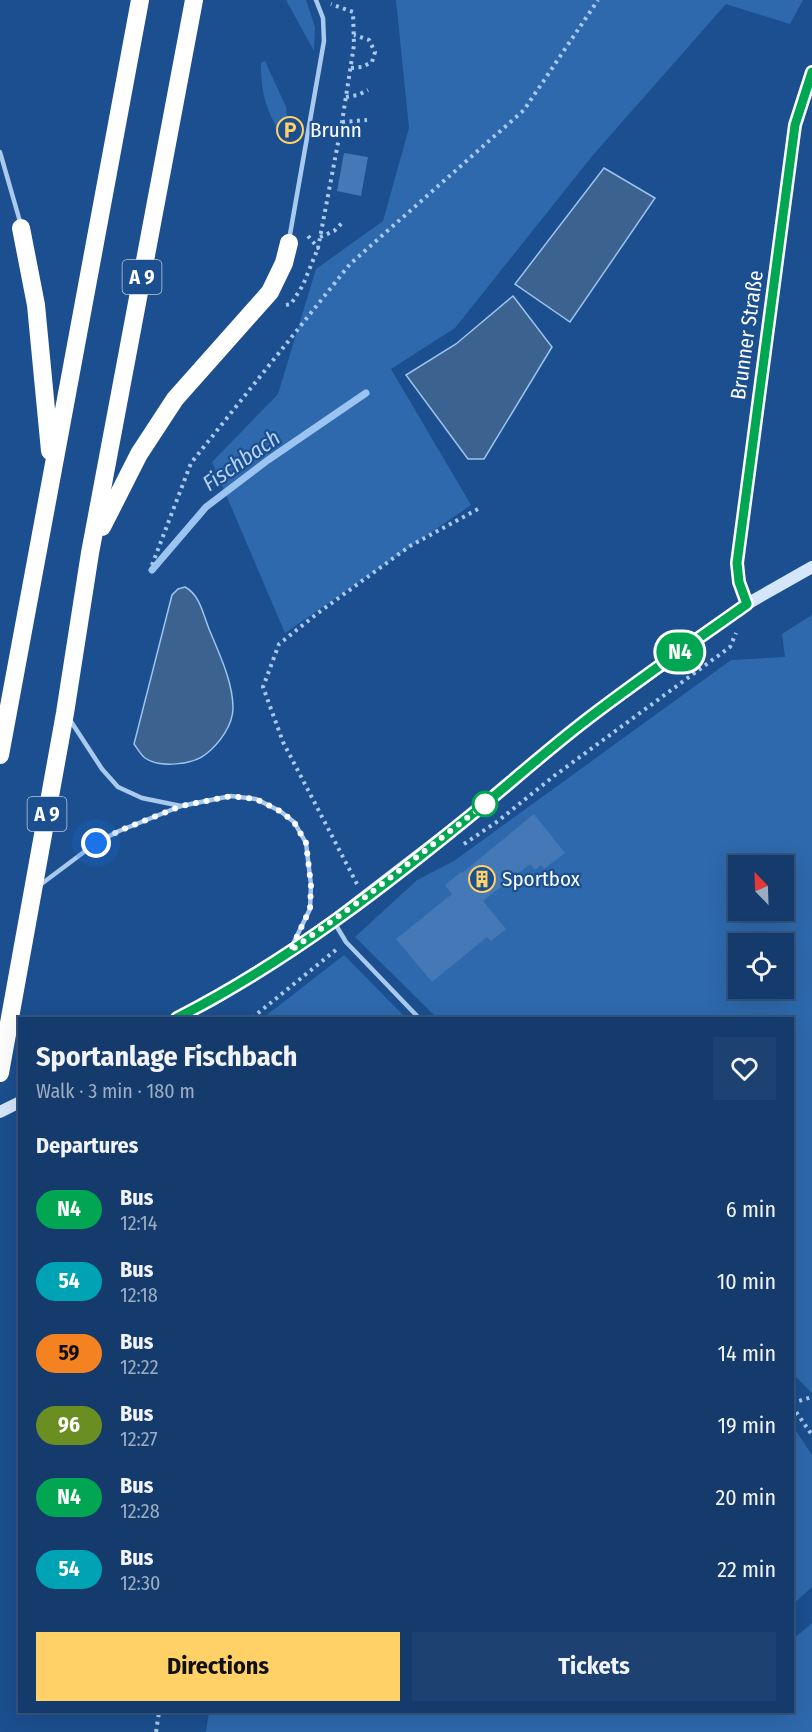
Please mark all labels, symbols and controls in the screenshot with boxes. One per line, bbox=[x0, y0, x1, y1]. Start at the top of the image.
parking icon: Brunn bbox=[275, 115, 305, 145]
place label: Brunn bbox=[310, 117, 362, 143]
road number: A 9 bbox=[122, 260, 162, 294]
street label: Brunner Straße bbox=[725, 269, 769, 401]
water label: Fischbach bbox=[197, 424, 285, 497]
line badge: N4 bbox=[653, 632, 707, 672]
text: N4 bbox=[668, 639, 692, 665]
unlabelled marker bbox=[472, 791, 498, 817]
road number: A 9 bbox=[28, 797, 66, 831]
your location bbox=[81, 828, 111, 858]
north arrow bbox=[728, 855, 794, 921]
map controls bbox=[728, 855, 794, 999]
building icon: Sportbox bbox=[467, 864, 497, 894]
place label: Sportbox bbox=[502, 866, 581, 892]
button: locate bbox=[728, 933, 794, 999]
button: heart bbox=[713, 1037, 776, 1100]
text: Sportanlage Fischbach bbox=[36, 1040, 297, 1073]
text: Walk · 3 min · 180 m bbox=[36, 1079, 195, 1103]
text: Departures bbox=[36, 1132, 138, 1159]
text: Bus bbox=[120, 1184, 153, 1211]
text: N4 bbox=[57, 1196, 81, 1222]
text: 6 min bbox=[726, 1196, 776, 1223]
text: 12:14 bbox=[120, 1211, 158, 1235]
text: Bus bbox=[120, 1256, 153, 1283]
text: 54 bbox=[58, 1268, 80, 1294]
text: 10 min bbox=[717, 1268, 776, 1295]
text: 12:18 bbox=[120, 1283, 158, 1307]
text: Bus bbox=[120, 1328, 153, 1355]
text: 59 bbox=[59, 1340, 79, 1366]
text: 14 min bbox=[718, 1340, 776, 1367]
text: 12:22 bbox=[120, 1355, 159, 1379]
text: Bus bbox=[120, 1400, 153, 1427]
text: 96 bbox=[58, 1412, 80, 1438]
text: 19 min bbox=[718, 1412, 776, 1439]
text: 12:27 bbox=[120, 1427, 158, 1451]
text: Bus bbox=[120, 1472, 153, 1499]
text: N4 bbox=[57, 1484, 81, 1510]
text: 20 min bbox=[716, 1484, 776, 1511]
text: 12:28 bbox=[120, 1499, 160, 1523]
text: Bus bbox=[120, 1544, 153, 1571]
text: 54 bbox=[58, 1556, 80, 1582]
text: 22 min bbox=[717, 1556, 776, 1583]
text: 12:30 bbox=[120, 1571, 160, 1595]
button: Directions bbox=[36, 1632, 400, 1701]
button: Tickets bbox=[412, 1632, 776, 1701]

